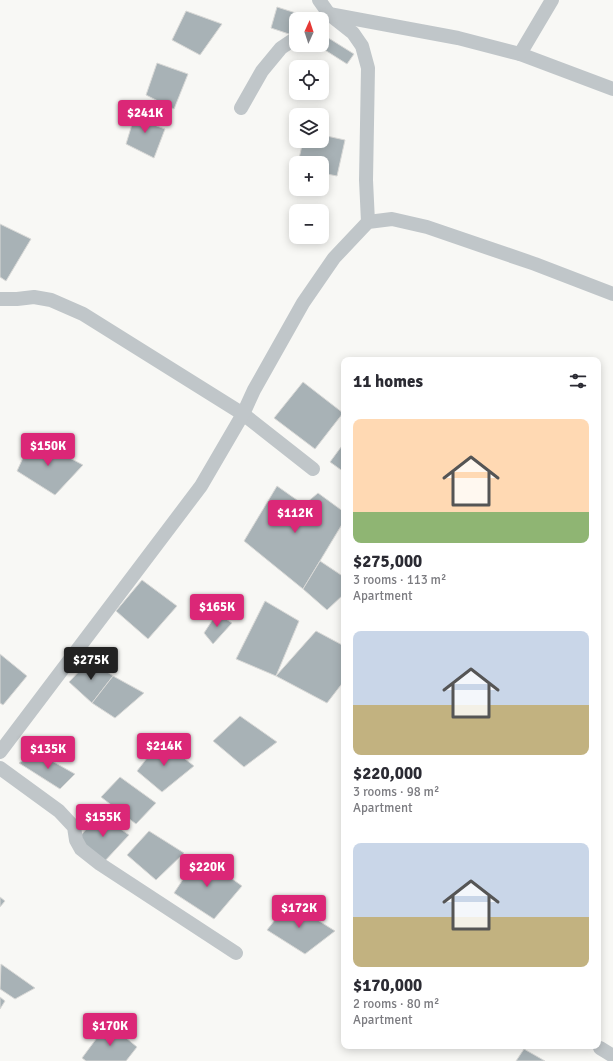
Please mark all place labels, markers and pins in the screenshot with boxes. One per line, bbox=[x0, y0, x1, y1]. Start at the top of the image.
pin: $241K bbox=[117, 100, 173, 134]
pin: $150K bbox=[20, 433, 76, 467]
pin: $112K bbox=[267, 500, 323, 534]
pin: $165K bbox=[189, 594, 245, 628]
pin: $275K bbox=[63, 647, 119, 681]
pin: $214K bbox=[136, 733, 192, 767]
pin: $135K bbox=[20, 736, 76, 770]
pin: $155K bbox=[75, 804, 131, 838]
pin: $220K bbox=[179, 854, 235, 888]
pin: $172K bbox=[271, 895, 327, 929]
pin: $170K bbox=[82, 1013, 138, 1047]

